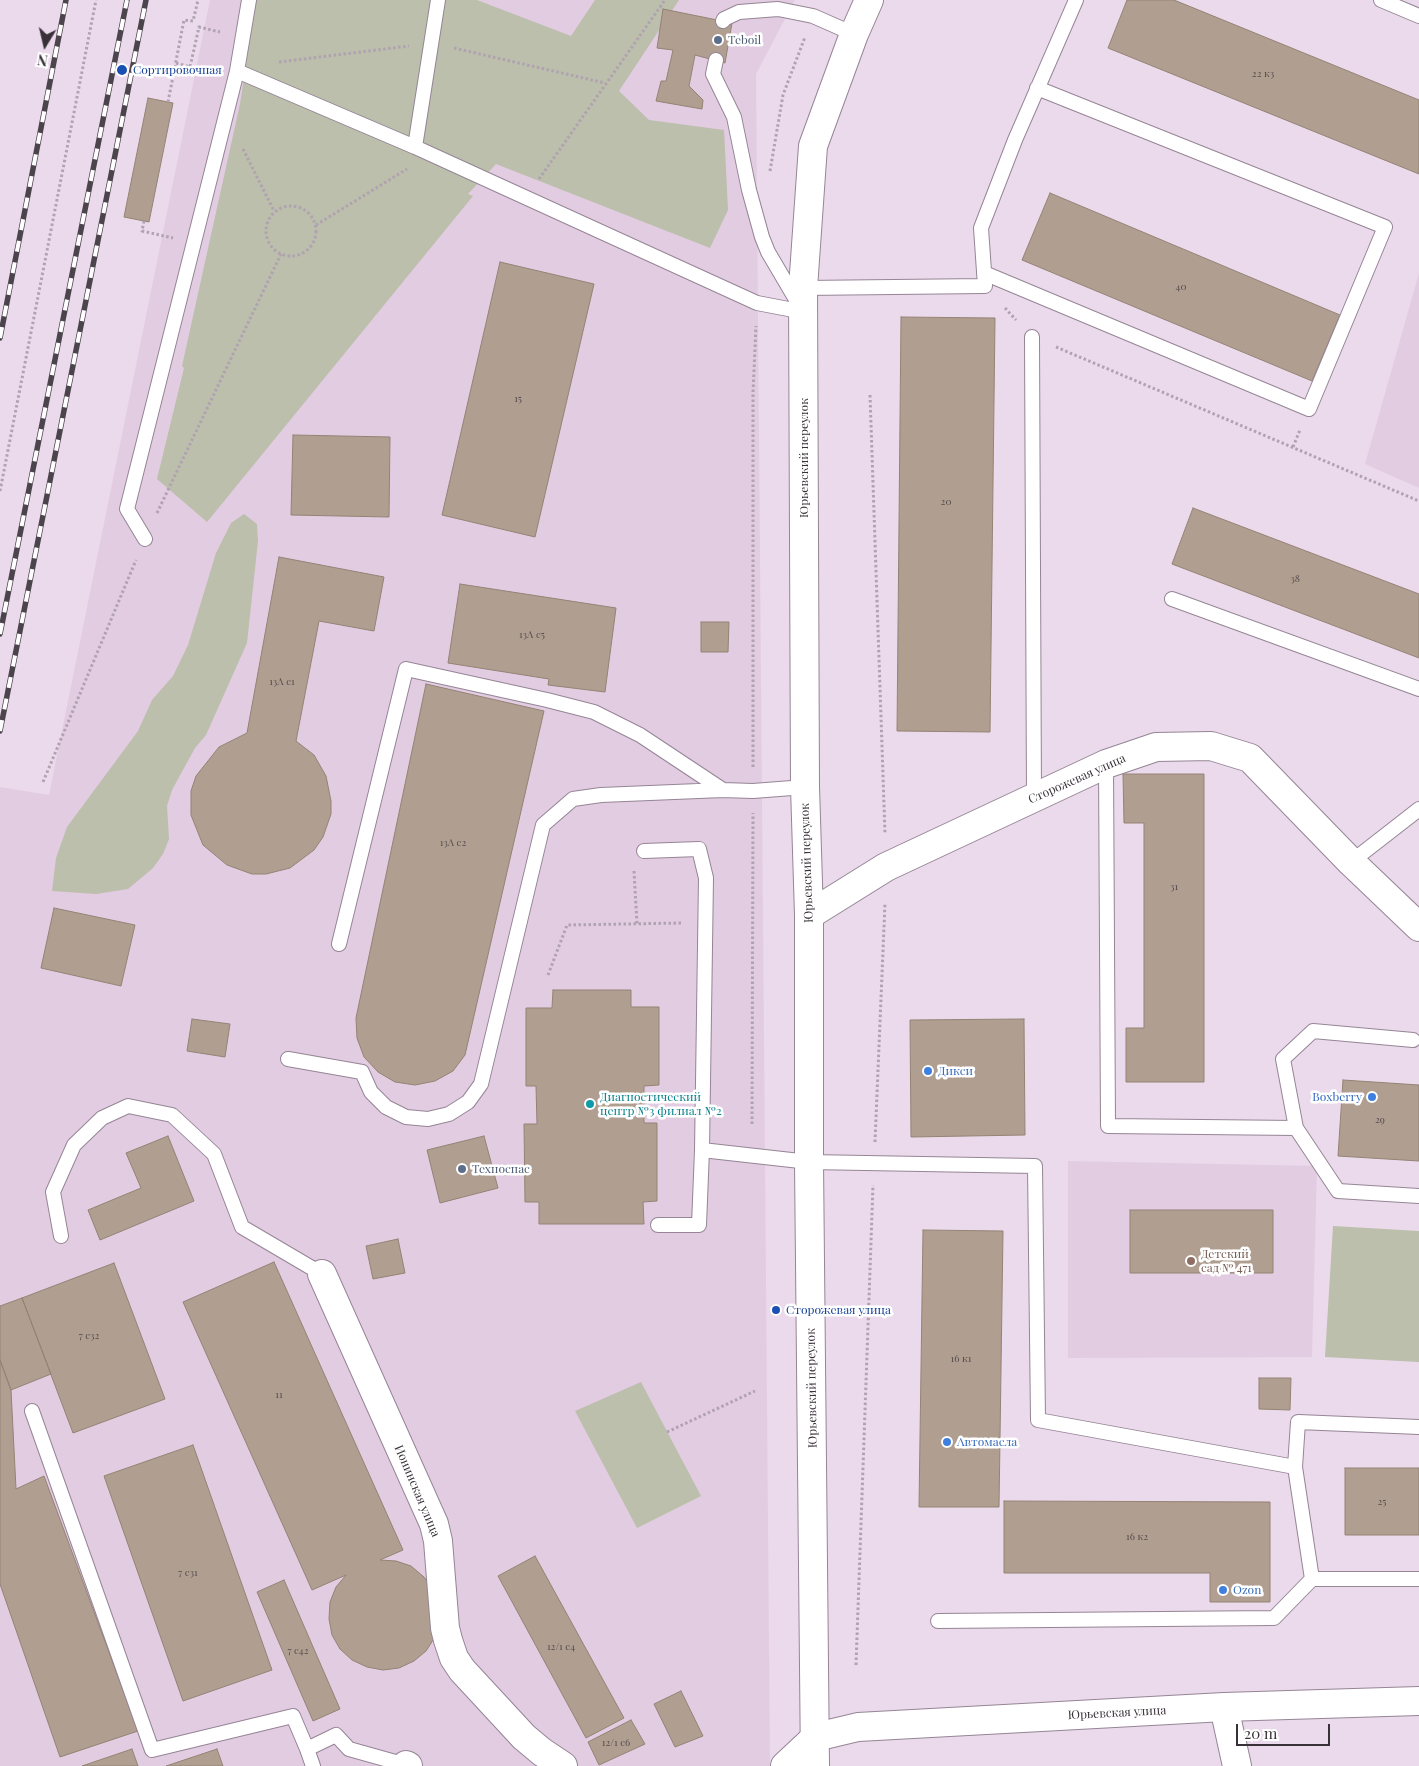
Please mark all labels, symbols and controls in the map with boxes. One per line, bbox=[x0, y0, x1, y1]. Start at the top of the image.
north arrow bbox=[20, 20, 70, 70]
place label: Teboil bbox=[728, 33, 761, 47]
marker: Teboil bbox=[712, 34, 724, 46]
text: N bbox=[36, 50, 49, 70]
marker: Сортировочная bbox=[115, 63, 129, 77]
place label: Сортировочная bbox=[133, 63, 222, 77]
house number: 22 к3 bbox=[1252, 68, 1274, 80]
house number: 40 bbox=[1176, 281, 1186, 293]
house number: 15 bbox=[514, 393, 522, 405]
street label: Юрьевский переулок bbox=[797, 398, 811, 518]
house number: 20 bbox=[941, 496, 951, 508]
house number: 38 bbox=[1290, 573, 1300, 585]
house number: 13А с5 bbox=[519, 629, 545, 641]
house number: 13А с1 bbox=[269, 676, 295, 688]
street label: Сторожевая улица bbox=[1026, 751, 1128, 807]
street label: Юрьевский переулок bbox=[798, 803, 816, 923]
house number: 13А с2 bbox=[440, 837, 466, 849]
house number: 31 bbox=[1170, 881, 1178, 893]
place label: Дикси bbox=[938, 1064, 973, 1078]
marker: Дикси bbox=[922, 1065, 934, 1077]
place label: Диагностический центр №3 филиал №2 bbox=[600, 1090, 722, 1118]
place label: Boxberry bbox=[1312, 1090, 1362, 1104]
marker: Boxberry bbox=[1366, 1091, 1378, 1103]
marker: Диагностический центр №3 филиал №2 bbox=[584, 1098, 596, 1110]
house number: 29 bbox=[1375, 1114, 1385, 1126]
place label: Техноспас bbox=[472, 1162, 530, 1176]
marker: Техноспас bbox=[456, 1163, 468, 1175]
place label: Детский сад № 471 bbox=[1201, 1247, 1252, 1275]
marker: Детский сад № 471 bbox=[1185, 1255, 1197, 1267]
place label: Сторожевая улица bbox=[786, 1303, 891, 1317]
marker: Сторожевая улица bbox=[770, 1304, 782, 1316]
street label: Юрьевский переулок bbox=[804, 1328, 820, 1448]
house number: 7 с32 bbox=[79, 1330, 99, 1342]
house number: 16 к1 bbox=[951, 1353, 971, 1365]
house number: 11 bbox=[275, 1389, 283, 1401]
place label: Автомасла bbox=[957, 1435, 1017, 1449]
marker: Автомасла bbox=[941, 1436, 953, 1448]
street label: Ионинская улица bbox=[391, 1443, 443, 1539]
house number: 25 bbox=[1378, 1496, 1386, 1508]
house number: 16 к2 bbox=[1126, 1531, 1148, 1543]
house number: 7 с31 bbox=[178, 1567, 198, 1579]
place label: Ozon bbox=[1233, 1583, 1261, 1597]
marker: Ozon bbox=[1217, 1584, 1229, 1596]
house number: 12/1 с4 bbox=[547, 1641, 575, 1653]
house number: 7 с42 bbox=[287, 1645, 309, 1657]
street label: Юрьевская улица bbox=[1067, 1703, 1167, 1723]
scale bar bbox=[1239, 1714, 1333, 1746]
text: 20 m bbox=[1244, 1723, 1277, 1743]
house number: 12/1 с6 bbox=[602, 1737, 630, 1749]

